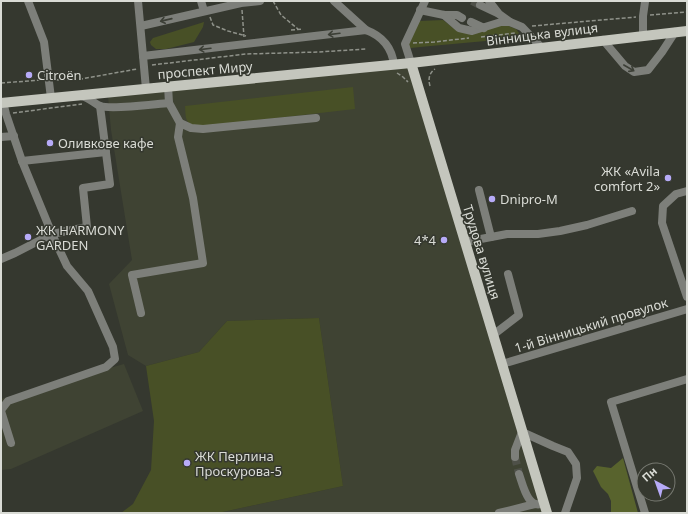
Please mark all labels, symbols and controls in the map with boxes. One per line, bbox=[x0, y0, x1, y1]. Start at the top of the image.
one-way arrow bbox=[160, 16, 173, 24]
street label: Вінницька вулиця bbox=[485, 18, 599, 50]
one-way arrow bbox=[328, 30, 341, 38]
one-way arrow bbox=[199, 45, 212, 53]
street label: проспект Миру bbox=[157, 57, 254, 83]
one-way arrow bbox=[623, 65, 635, 73]
place label: Citroën bbox=[37, 66, 82, 84]
marker: Citroën bbox=[24, 70, 34, 80]
place label: Оливкове кафе bbox=[58, 134, 154, 152]
marker: Оливкове кафе bbox=[45, 138, 55, 148]
place label: ЖК «Avila comfort 2» bbox=[594, 162, 660, 195]
marker: ЖК «Avila comfort 2» bbox=[663, 173, 673, 183]
place label: Dnipro-M bbox=[500, 190, 558, 208]
marker: Dnipro-M bbox=[487, 194, 497, 204]
street label: Трудова вулиця bbox=[459, 202, 505, 302]
place label: ЖК HARMONY GARDEN bbox=[36, 221, 125, 254]
place label: 4*4 bbox=[414, 231, 437, 249]
marker: ЖК HARMONY GARDEN bbox=[23, 232, 33, 242]
marker: 4*4 bbox=[439, 235, 449, 245]
street label: 1-й Вінницький провулок bbox=[512, 293, 670, 357]
place label: ЖК Перлина Проскурова-5 bbox=[195, 447, 282, 480]
marker: ЖК Перлина Проскурова-5 bbox=[182, 458, 192, 468]
north arrow bbox=[636, 462, 676, 502]
text: Пн bbox=[638, 463, 660, 485]

